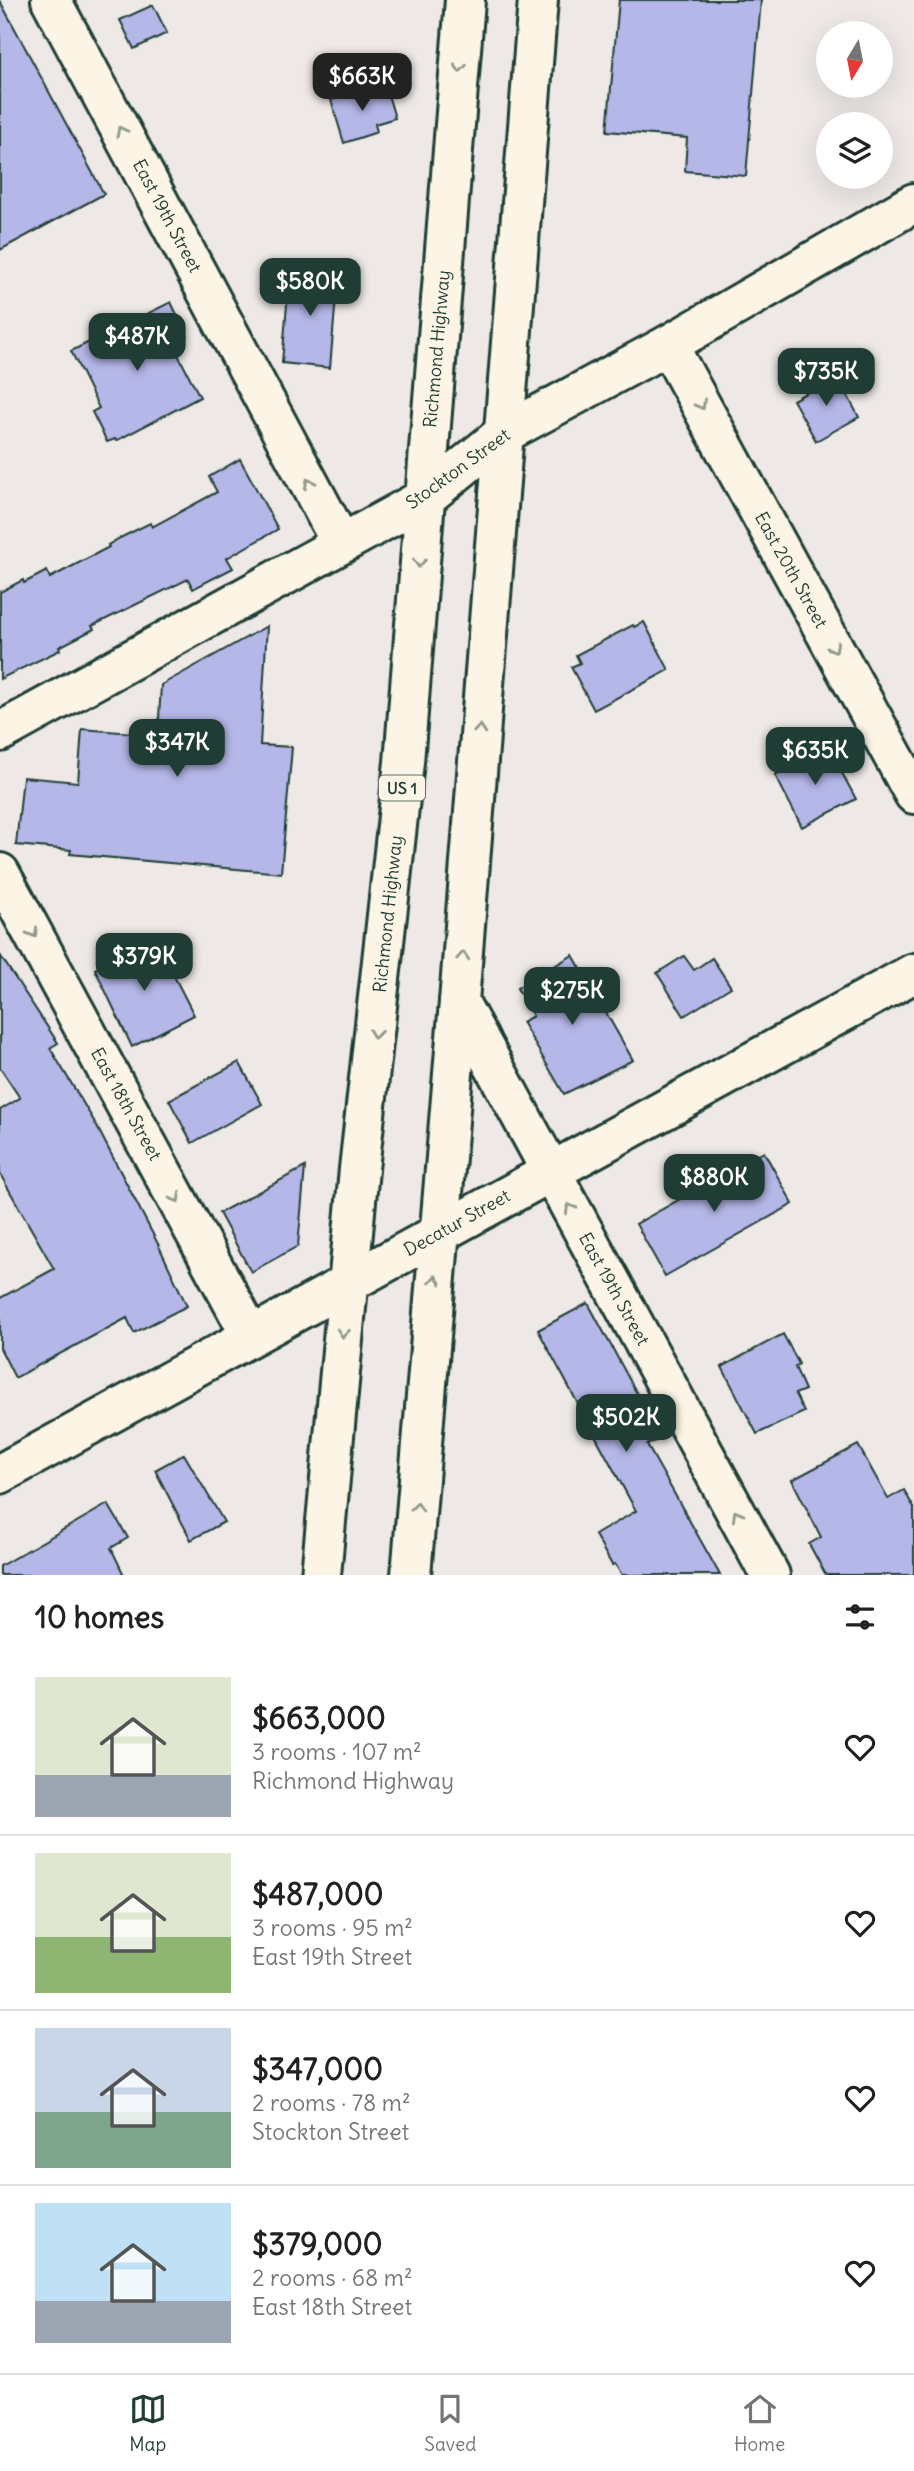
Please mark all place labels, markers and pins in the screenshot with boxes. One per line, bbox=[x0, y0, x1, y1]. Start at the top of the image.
pin: $663K bbox=[313, 54, 411, 113]
pin: $580K bbox=[261, 258, 359, 318]
pin: $487K bbox=[88, 314, 186, 373]
pin: $735K bbox=[777, 348, 875, 408]
pin: $347K bbox=[128, 720, 226, 779]
pin: $635K bbox=[766, 728, 864, 787]
pin: $379K bbox=[95, 934, 193, 993]
pin: $275K bbox=[523, 968, 621, 1027]
pin: $880K bbox=[665, 1154, 763, 1214]
pin: $502K bbox=[577, 1394, 675, 1454]

